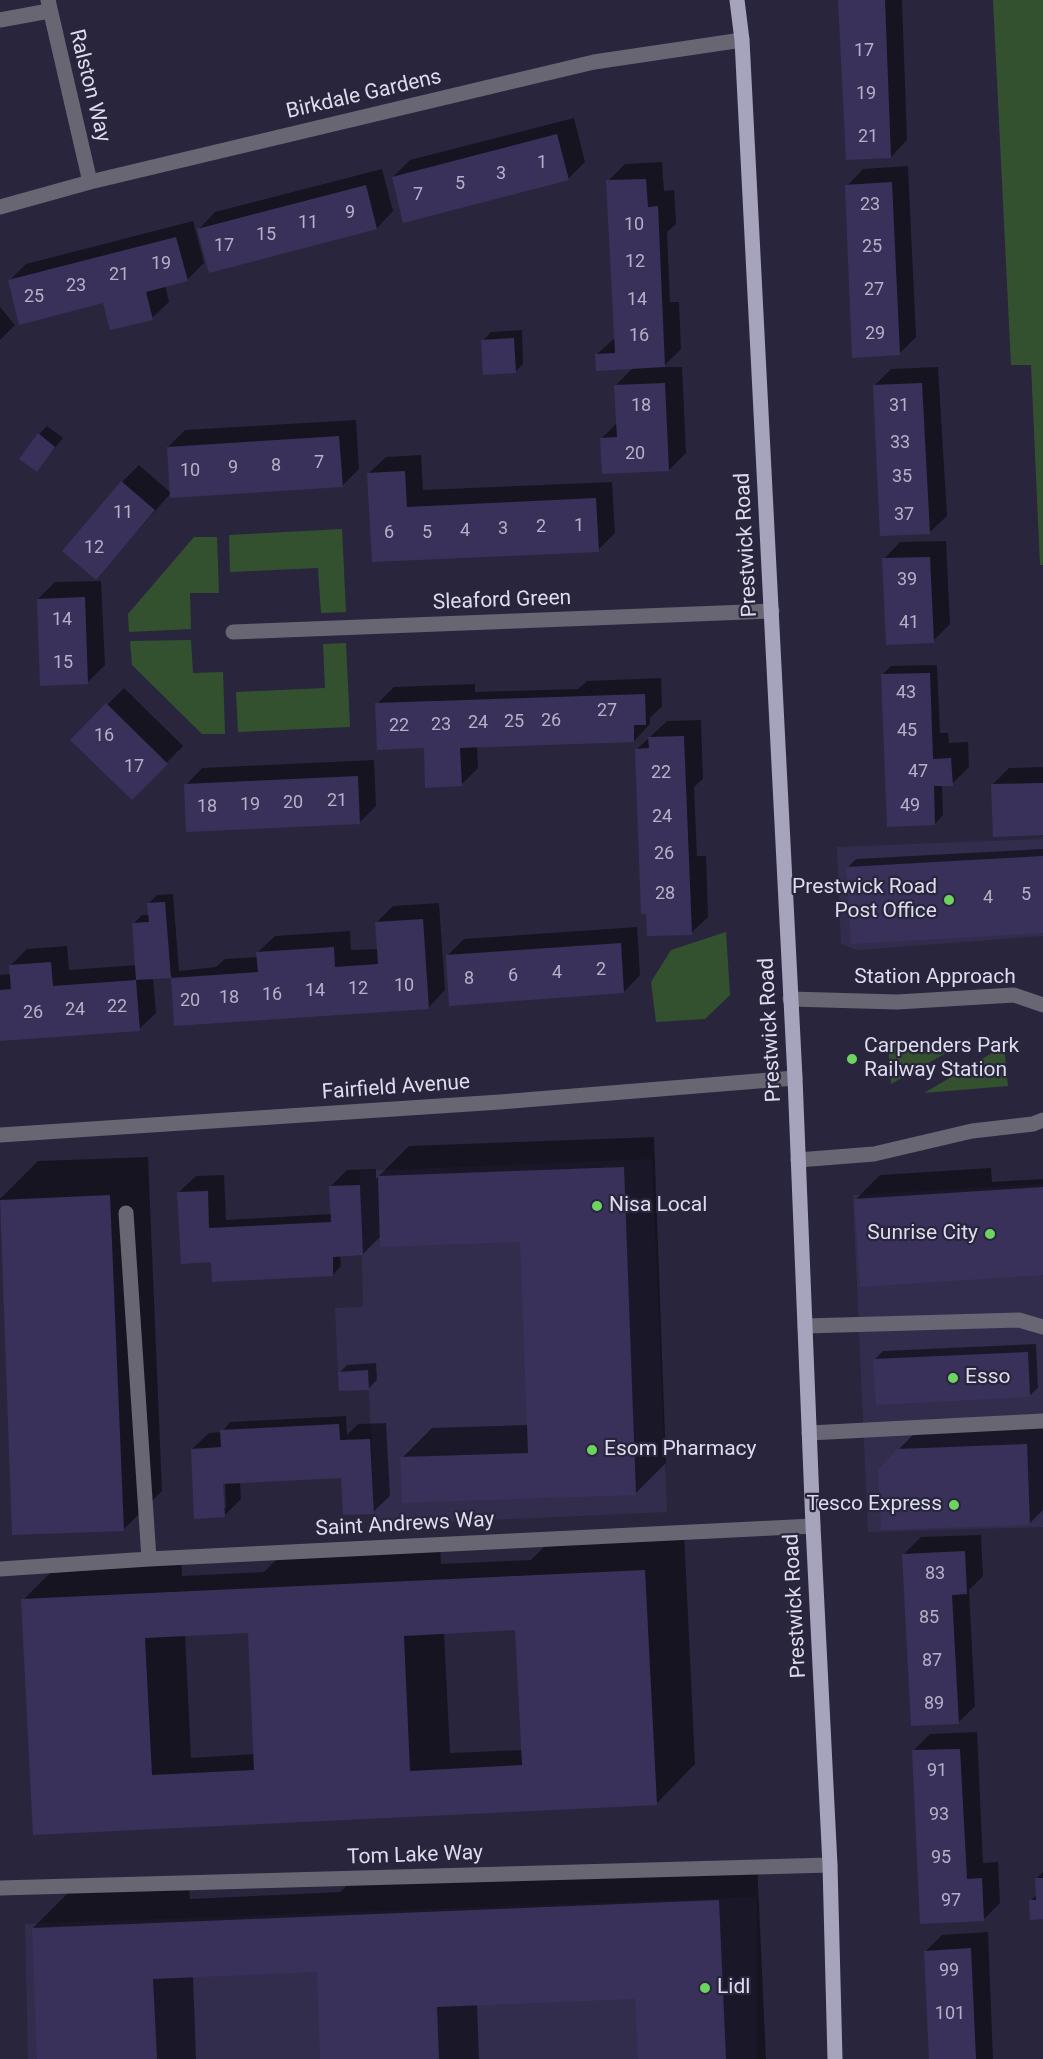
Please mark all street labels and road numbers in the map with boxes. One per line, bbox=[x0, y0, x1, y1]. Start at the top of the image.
street label: Ralston Way bbox=[63, 27, 115, 145]
street label: Birkdale Gardens bbox=[284, 65, 444, 125]
street label: Prestwick Road bbox=[731, 472, 763, 618]
street label: Sleaford Green bbox=[432, 586, 572, 616]
street label: Prestwick Road bbox=[755, 957, 787, 1103]
street label: Station Approach bbox=[854, 965, 1016, 991]
street label: Fairfield Avenue bbox=[321, 1070, 471, 1106]
street label: Saint Andrews Way bbox=[315, 1508, 495, 1542]
street label: Prestwick Road bbox=[780, 1533, 812, 1679]
street label: Tom Lake Way bbox=[347, 1841, 483, 1871]

